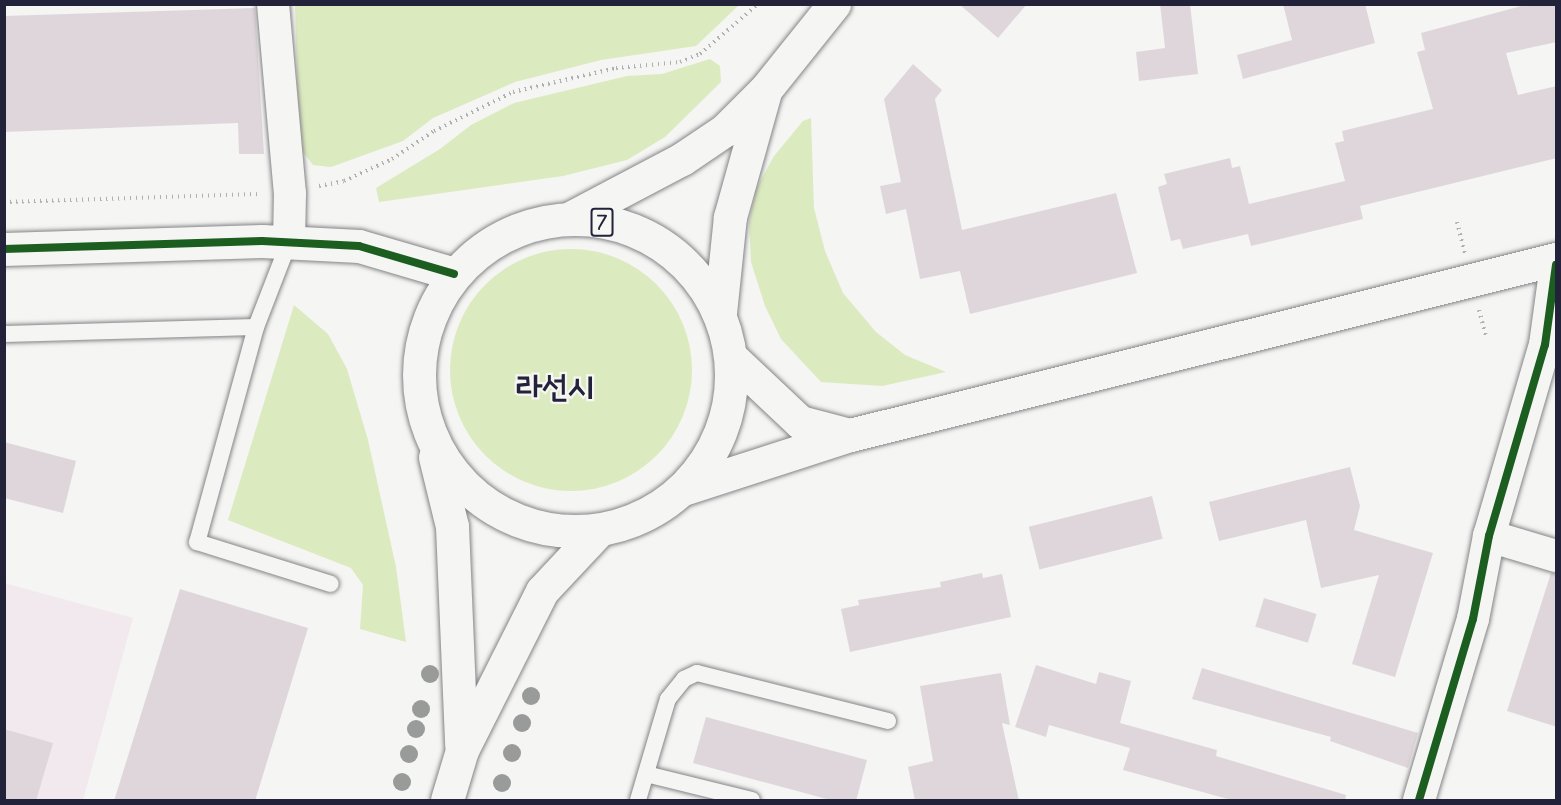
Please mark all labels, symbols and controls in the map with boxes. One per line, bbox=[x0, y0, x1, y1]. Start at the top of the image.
road number: 7 bbox=[590, 207, 614, 237]
district label: 라선시 bbox=[516, 369, 594, 407]

